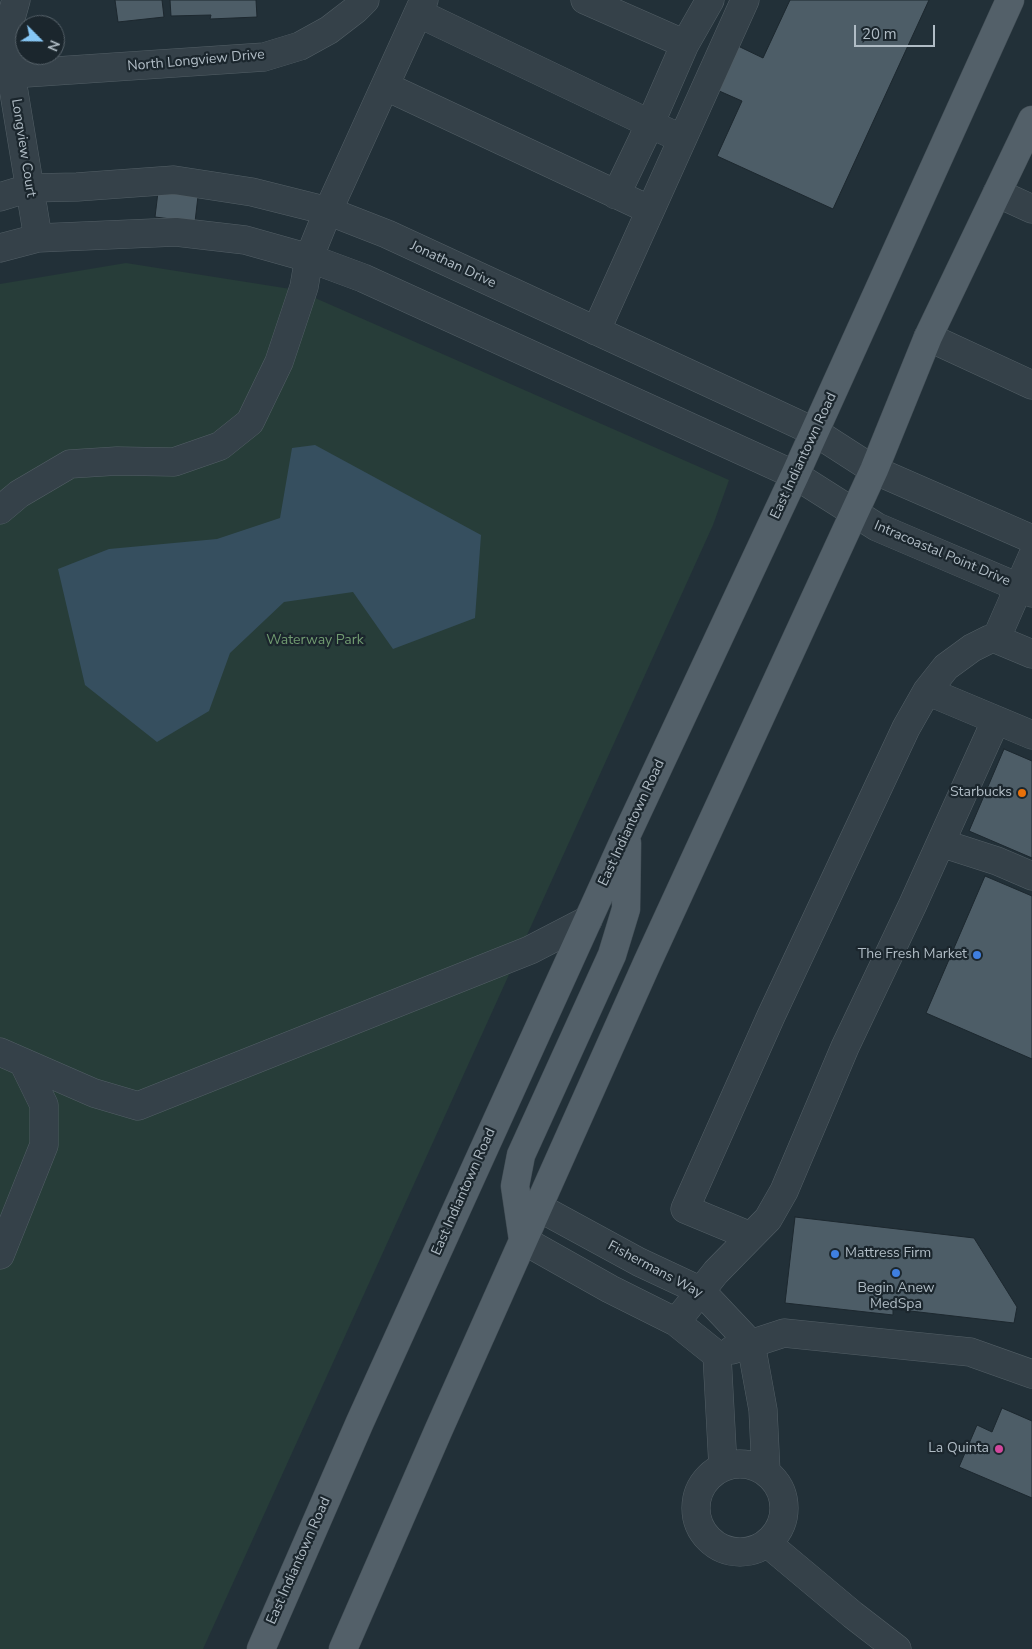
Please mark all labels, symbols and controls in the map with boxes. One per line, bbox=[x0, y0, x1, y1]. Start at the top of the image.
north arrow bbox=[15, 15, 65, 65]
scale bar bbox=[857, 15, 938, 47]
text: 20 m bbox=[862, 24, 897, 44]
text: N bbox=[43, 37, 64, 54]
street label: North Longview Drive bbox=[127, 47, 265, 75]
street label: Longview Court bbox=[7, 98, 39, 198]
street label: Jonathan Drive bbox=[407, 238, 499, 292]
street label: East Indiantown Road bbox=[767, 390, 841, 522]
street label: Intracoastal Point Drive bbox=[871, 518, 1013, 590]
park label: Waterway Park bbox=[266, 633, 364, 649]
street label: East Indiantown Road bbox=[595, 757, 669, 889]
place label: Starbucks bbox=[950, 785, 1012, 801]
marker: Starbucks bbox=[1016, 787, 1028, 799]
place label: The Fresh Market bbox=[858, 947, 967, 963]
marker: The Fresh Market bbox=[971, 949, 983, 961]
street label: East Indiantown Road bbox=[428, 1126, 500, 1258]
street label: Fishermans Way bbox=[605, 1238, 705, 1302]
place label: Mattress Firm bbox=[845, 1246, 931, 1262]
marker: Mattress Firm bbox=[829, 1248, 841, 1260]
marker: Begin Anew MedSpa bbox=[890, 1267, 902, 1279]
place label: Begin Anew MedSpa bbox=[857, 1281, 935, 1314]
place label: La Quinta bbox=[928, 1441, 989, 1457]
marker: La Quinta bbox=[993, 1443, 1005, 1455]
street label: East Indiantown Road bbox=[263, 1495, 335, 1627]

